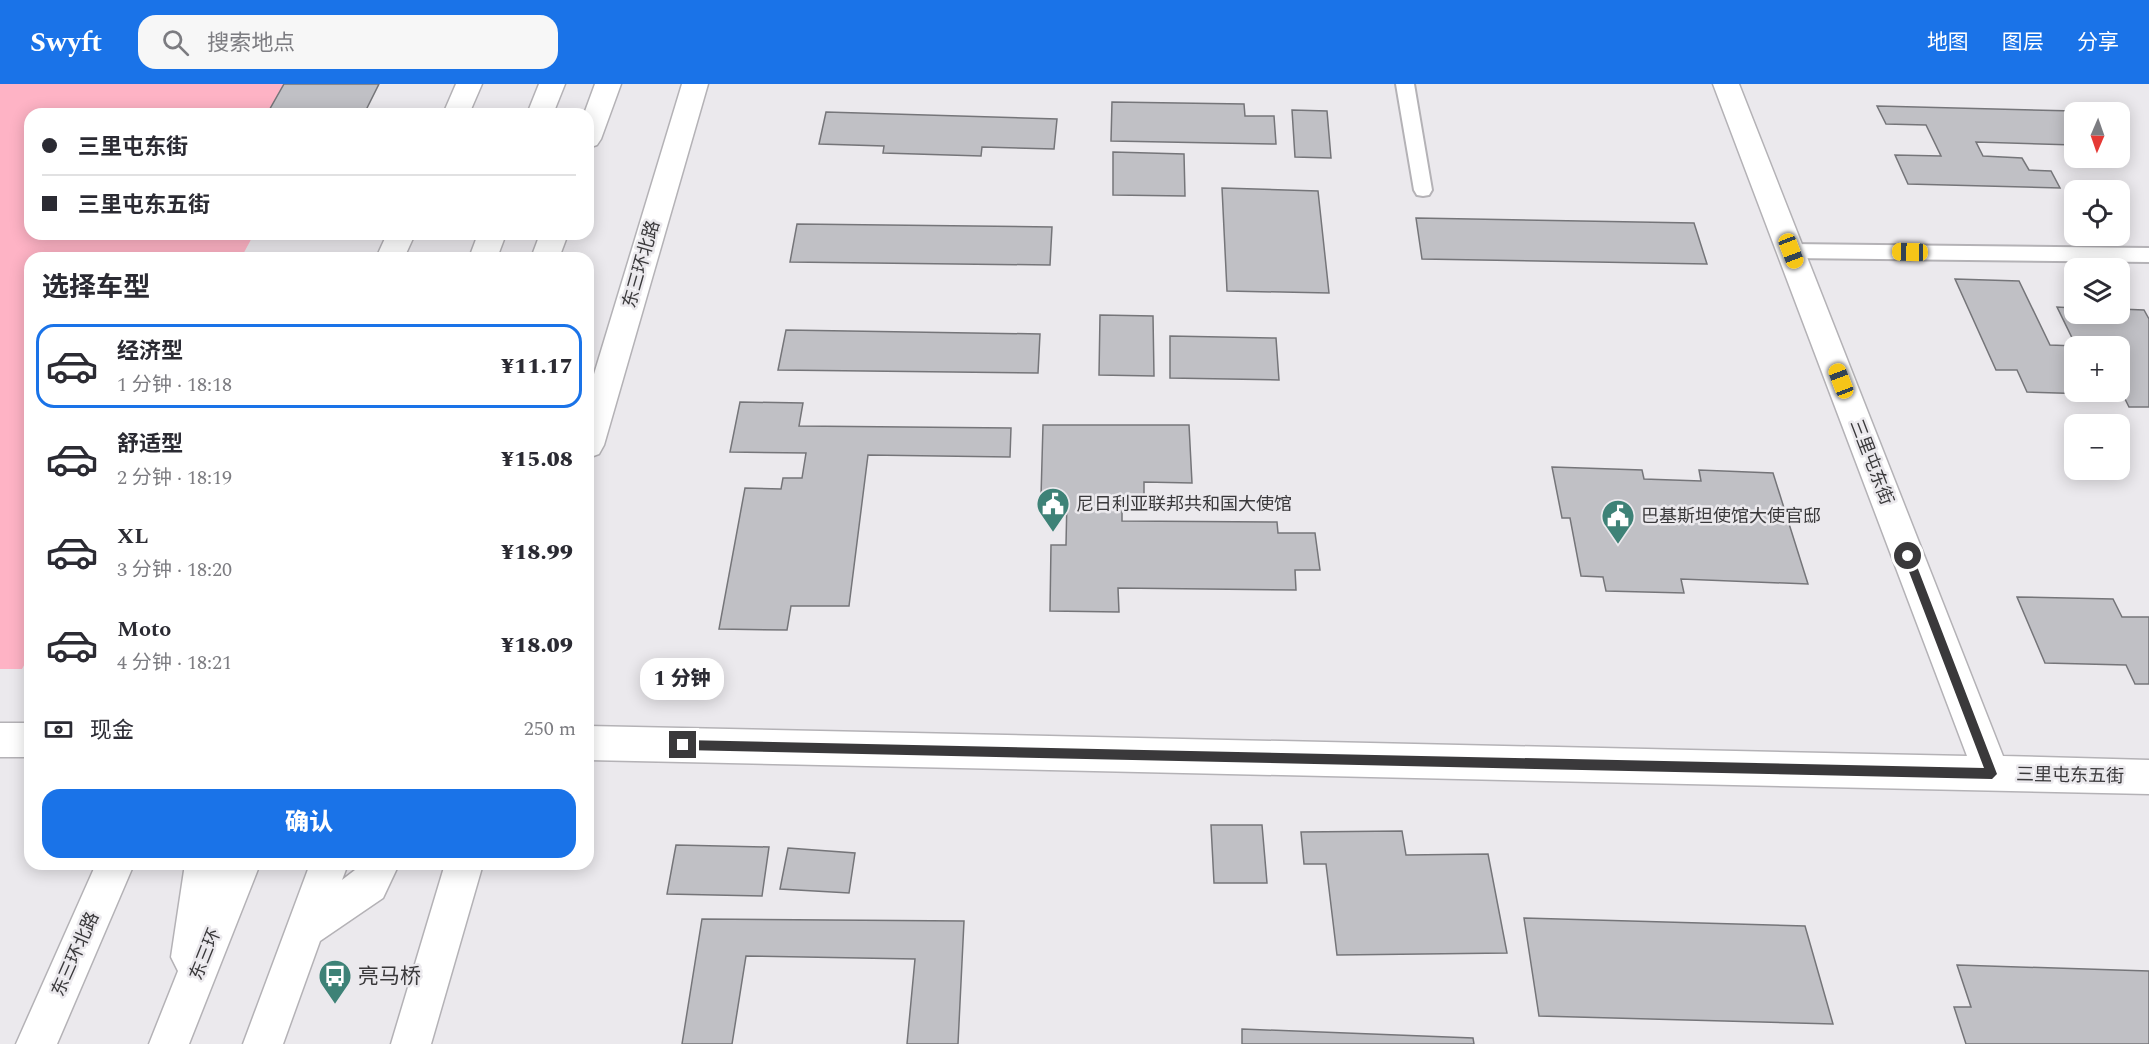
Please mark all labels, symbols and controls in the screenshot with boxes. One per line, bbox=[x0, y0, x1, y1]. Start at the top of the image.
search box bbox=[138, 15, 558, 69]
text: Swyft bbox=[30, 21, 102, 64]
icon: search bbox=[159, 26, 192, 59]
text: 搜索地点 bbox=[207, 27, 295, 60]
text: 地图 bbox=[1927, 27, 1969, 59]
text: 图层 bbox=[2002, 27, 2044, 59]
text: 分享 bbox=[2077, 27, 2119, 59]
north arrow bbox=[2064, 102, 2130, 168]
map controls bbox=[2064, 102, 2130, 480]
text: 三里屯东街 bbox=[78, 131, 188, 164]
button: locate bbox=[2064, 180, 2130, 246]
text: 三里屯东五街 bbox=[78, 189, 210, 222]
street label: 东三环北路 bbox=[616, 217, 667, 311]
car bbox=[1776, 231, 1806, 271]
car bbox=[1892, 243, 1928, 261]
button: layers bbox=[2064, 258, 2130, 324]
text: 选择车型 bbox=[42, 267, 150, 309]
text: 经济型 bbox=[117, 335, 183, 368]
button: + bbox=[2064, 336, 2130, 402]
icon: car bbox=[45, 339, 99, 393]
text: ¥11.17 bbox=[501, 350, 573, 383]
car bbox=[1826, 361, 1856, 401]
text: 1 分钟 · 18:18 bbox=[117, 370, 232, 400]
button: − bbox=[2064, 414, 2130, 480]
street label: 三里屯东街 bbox=[1843, 415, 1900, 509]
text: 舒适型 bbox=[117, 428, 183, 461]
icon: car bbox=[45, 432, 99, 486]
text: ¥15.08 bbox=[501, 443, 573, 476]
text: 2 分钟 · 18:19 bbox=[117, 463, 232, 493]
public building icon: 尼日利亚联邦共和国大使馆 bbox=[1035, 486, 1071, 533]
place label: 尼日利亚联邦共和国大使馆 bbox=[1076, 491, 1292, 518]
public building icon: 巴基斯坦使馆大使官邸 bbox=[1600, 498, 1636, 545]
place label: 巴基斯坦使馆大使官邸 bbox=[1641, 503, 1821, 530]
text: XL bbox=[117, 520, 148, 553]
icon: car bbox=[45, 525, 99, 579]
text: ¥18.99 bbox=[501, 536, 573, 569]
route start bbox=[1894, 542, 1921, 569]
text: 3 分钟 · 18:20 bbox=[117, 555, 232, 585]
text: Moto bbox=[117, 613, 171, 646]
icon: car bbox=[45, 618, 99, 672]
text: ¥18.09 bbox=[501, 629, 573, 662]
text: 4 分钟 · 18:21 bbox=[117, 648, 232, 678]
callout: 1 分钟 bbox=[641, 658, 725, 700]
text: 1 分钟 bbox=[654, 664, 711, 694]
icon: cash bbox=[42, 713, 75, 746]
text: 现金 bbox=[90, 714, 134, 747]
text: 250 m bbox=[524, 714, 576, 744]
route end bbox=[669, 731, 696, 758]
street label: 三里屯东五街 bbox=[2016, 761, 2124, 790]
button: 确认 bbox=[42, 789, 576, 858]
street label: 东三环北路 bbox=[45, 908, 106, 1001]
street label: 东三环 bbox=[183, 924, 228, 984]
bus stop icon: 亮马桥 bbox=[317, 958, 353, 1005]
place label: 亮马桥 bbox=[358, 961, 421, 993]

